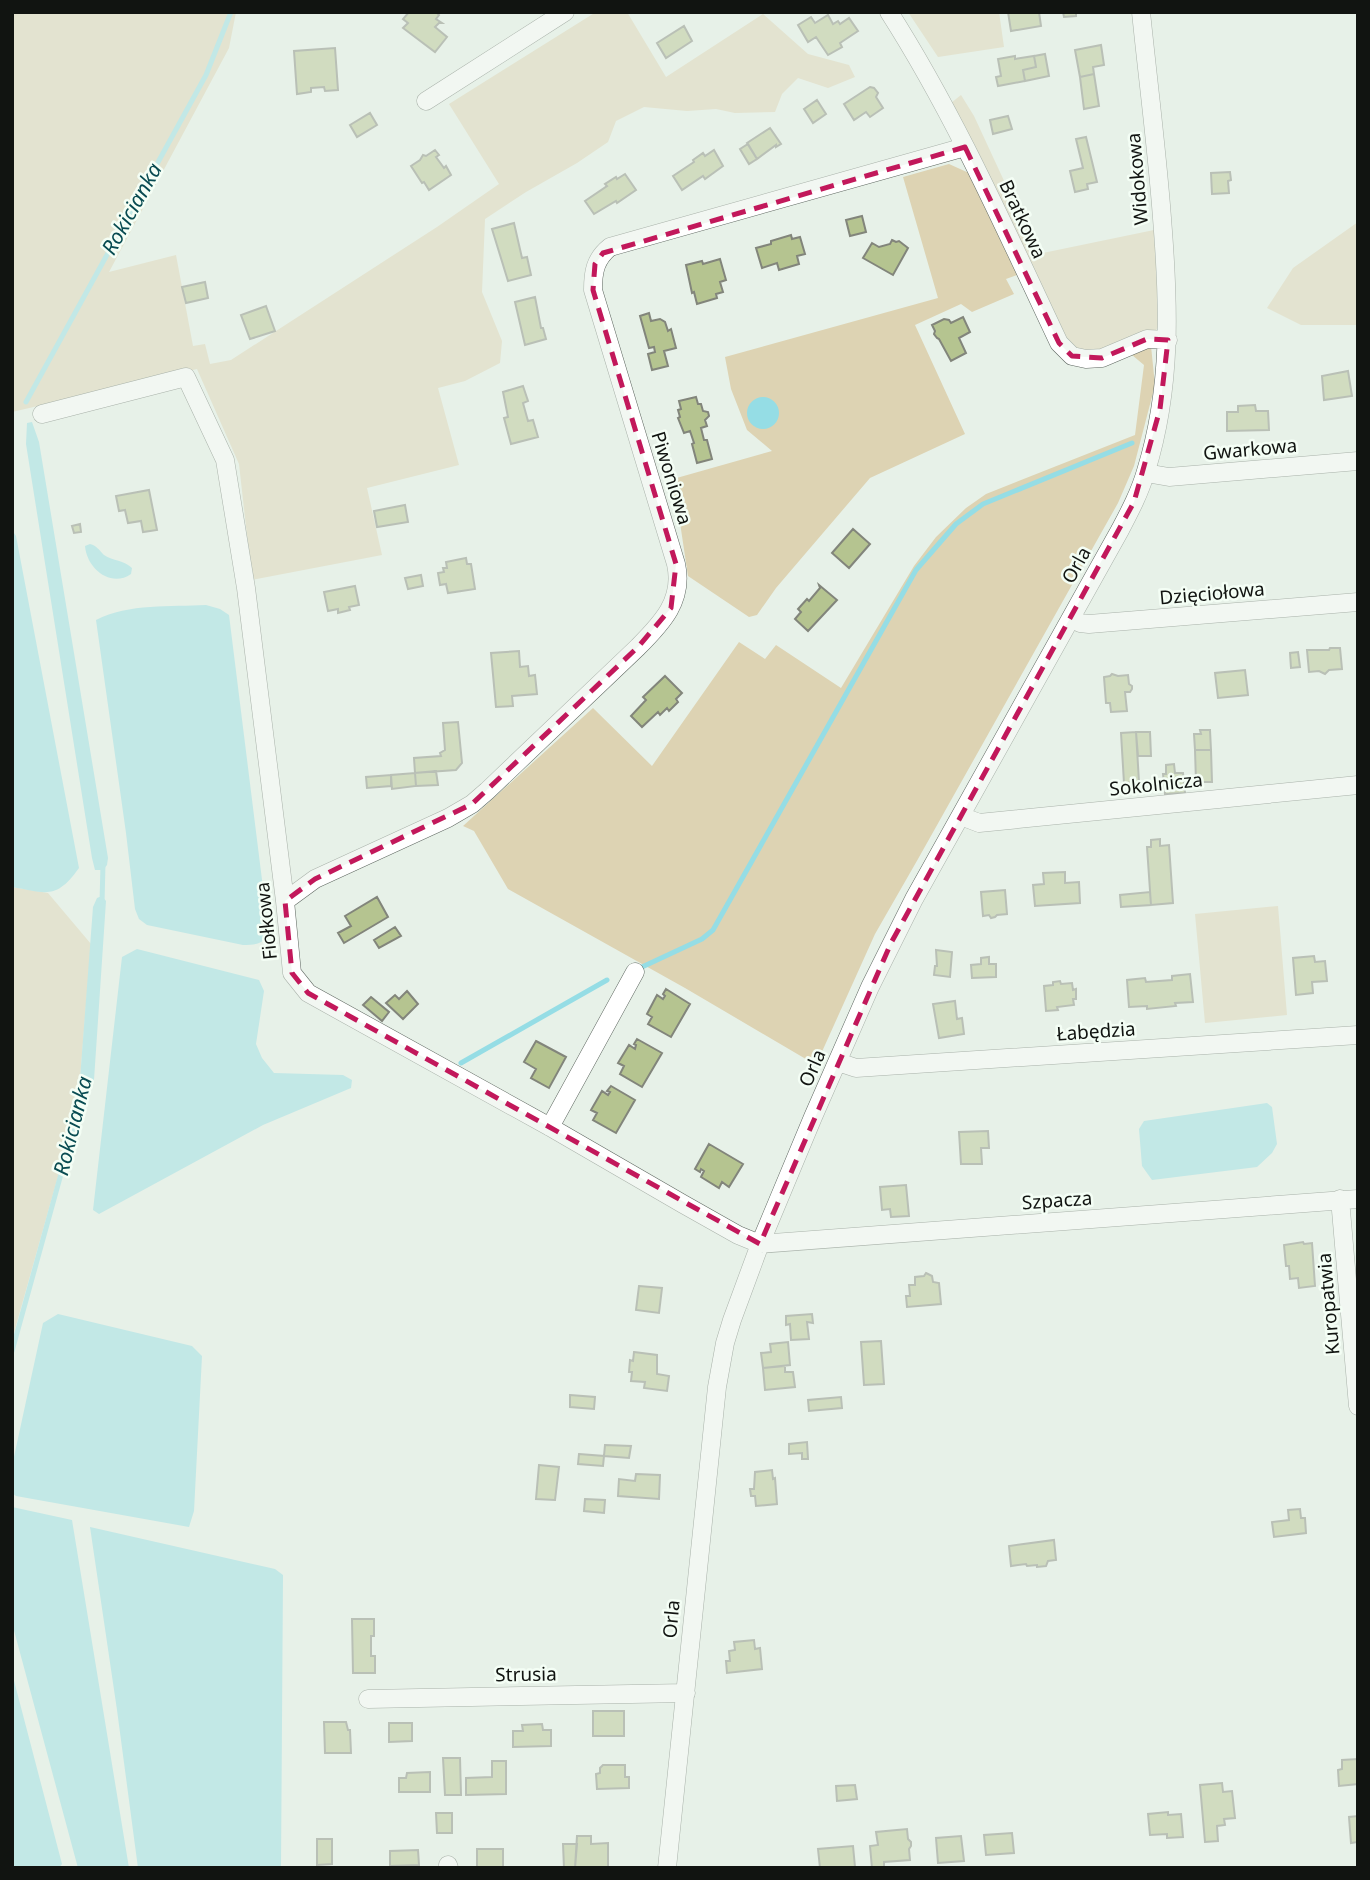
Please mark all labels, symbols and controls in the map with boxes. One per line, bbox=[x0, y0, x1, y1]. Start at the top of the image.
street label: Widokowa bbox=[1120, 132, 1154, 226]
water label: Rokicianka bbox=[94, 157, 168, 259]
street label: Bratkowa bbox=[993, 175, 1053, 263]
street label: Piwoniowa bbox=[646, 428, 698, 528]
street label: Gwarkowa bbox=[1202, 432, 1298, 466]
street label: Orla bbox=[1055, 542, 1097, 588]
street label: Dzięciołowa bbox=[1158, 575, 1266, 611]
street label: Sokolnicza bbox=[1108, 766, 1204, 802]
street label: Fiołkowa bbox=[249, 881, 283, 961]
street label: Łabędzia bbox=[1056, 1015, 1136, 1047]
street label: Orla bbox=[792, 1045, 832, 1091]
water label: Rokicianka bbox=[46, 1073, 98, 1178]
street label: Szpacza bbox=[1021, 1185, 1093, 1215]
street label: Kuropatwia bbox=[1311, 1252, 1345, 1356]
street label: Orla bbox=[656, 1599, 686, 1639]
street label: Strusia bbox=[495, 1660, 557, 1688]

